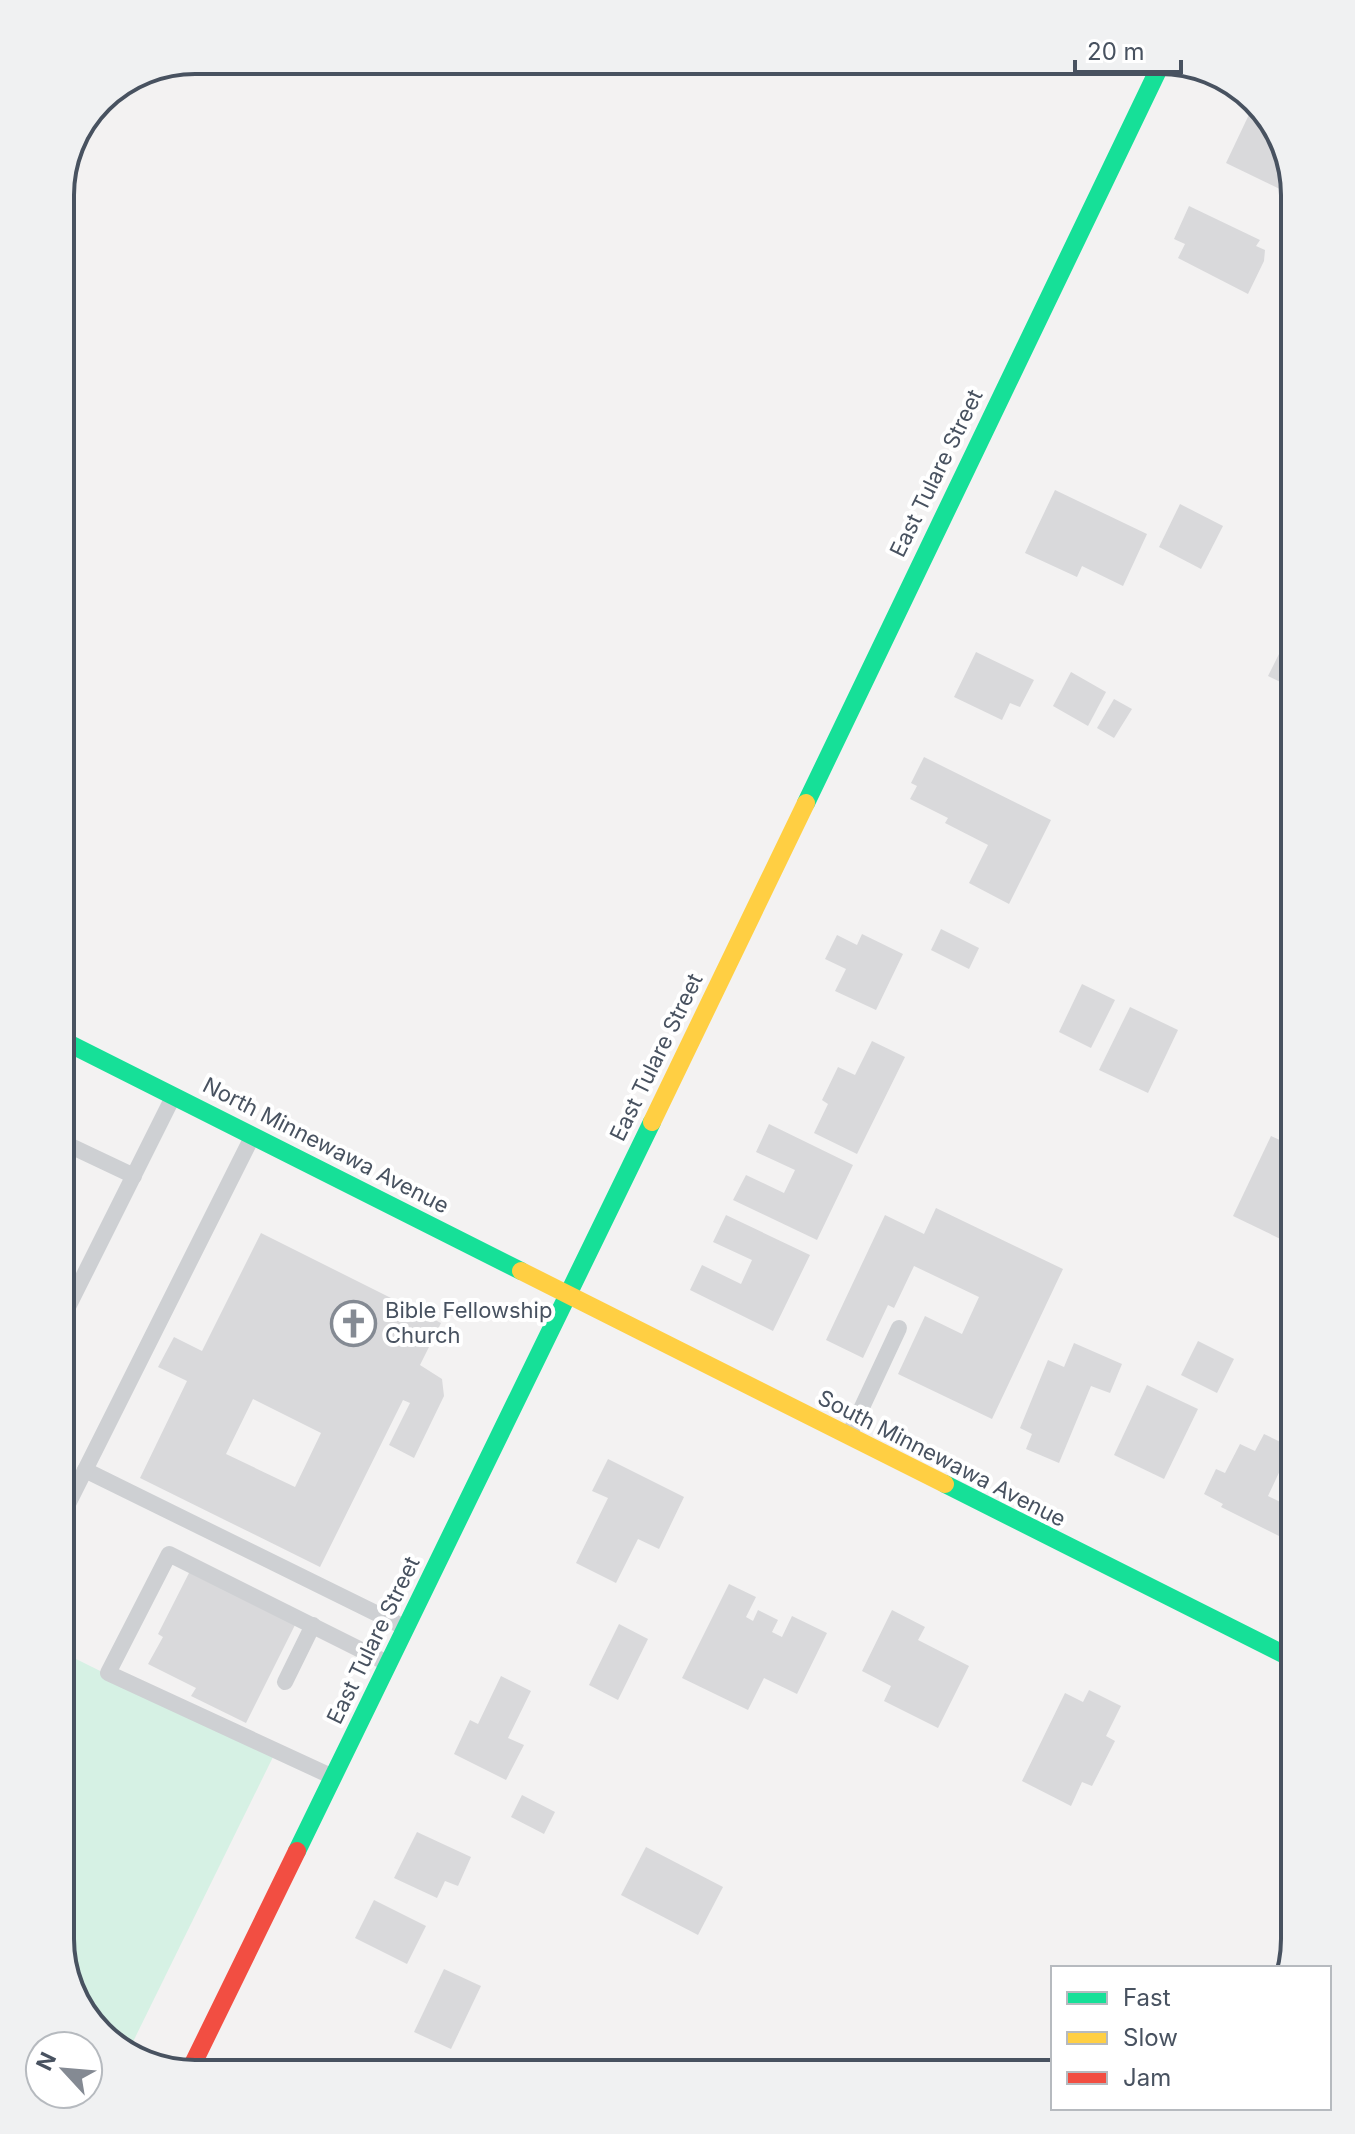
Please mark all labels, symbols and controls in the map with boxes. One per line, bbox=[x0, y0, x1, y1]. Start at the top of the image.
scale bar bbox=[1075, 24, 1181, 74]
text: 20 m bbox=[1087, 37, 1145, 66]
street label: East Tulare Street bbox=[884, 385, 988, 561]
street label: East Tulare Street bbox=[604, 969, 708, 1145]
street label: North Minnewawa Avenue bbox=[199, 1072, 453, 1218]
place label: Bible Fellowship Church bbox=[385, 1297, 552, 1348]
church icon: Bible Fellowship Church bbox=[330, 1299, 378, 1347]
street label: South Minnewawa Avenue bbox=[814, 1384, 1070, 1532]
street label: East Tulare Street bbox=[321, 1552, 425, 1728]
legend bbox=[1051, 1966, 1331, 2110]
text: Fast bbox=[1123, 1983, 1171, 2012]
text: Slow bbox=[1123, 2023, 1178, 2052]
north arrow bbox=[24, 2030, 104, 2110]
text: N bbox=[31, 2048, 61, 2074]
text: Jam bbox=[1123, 2063, 1171, 2092]

